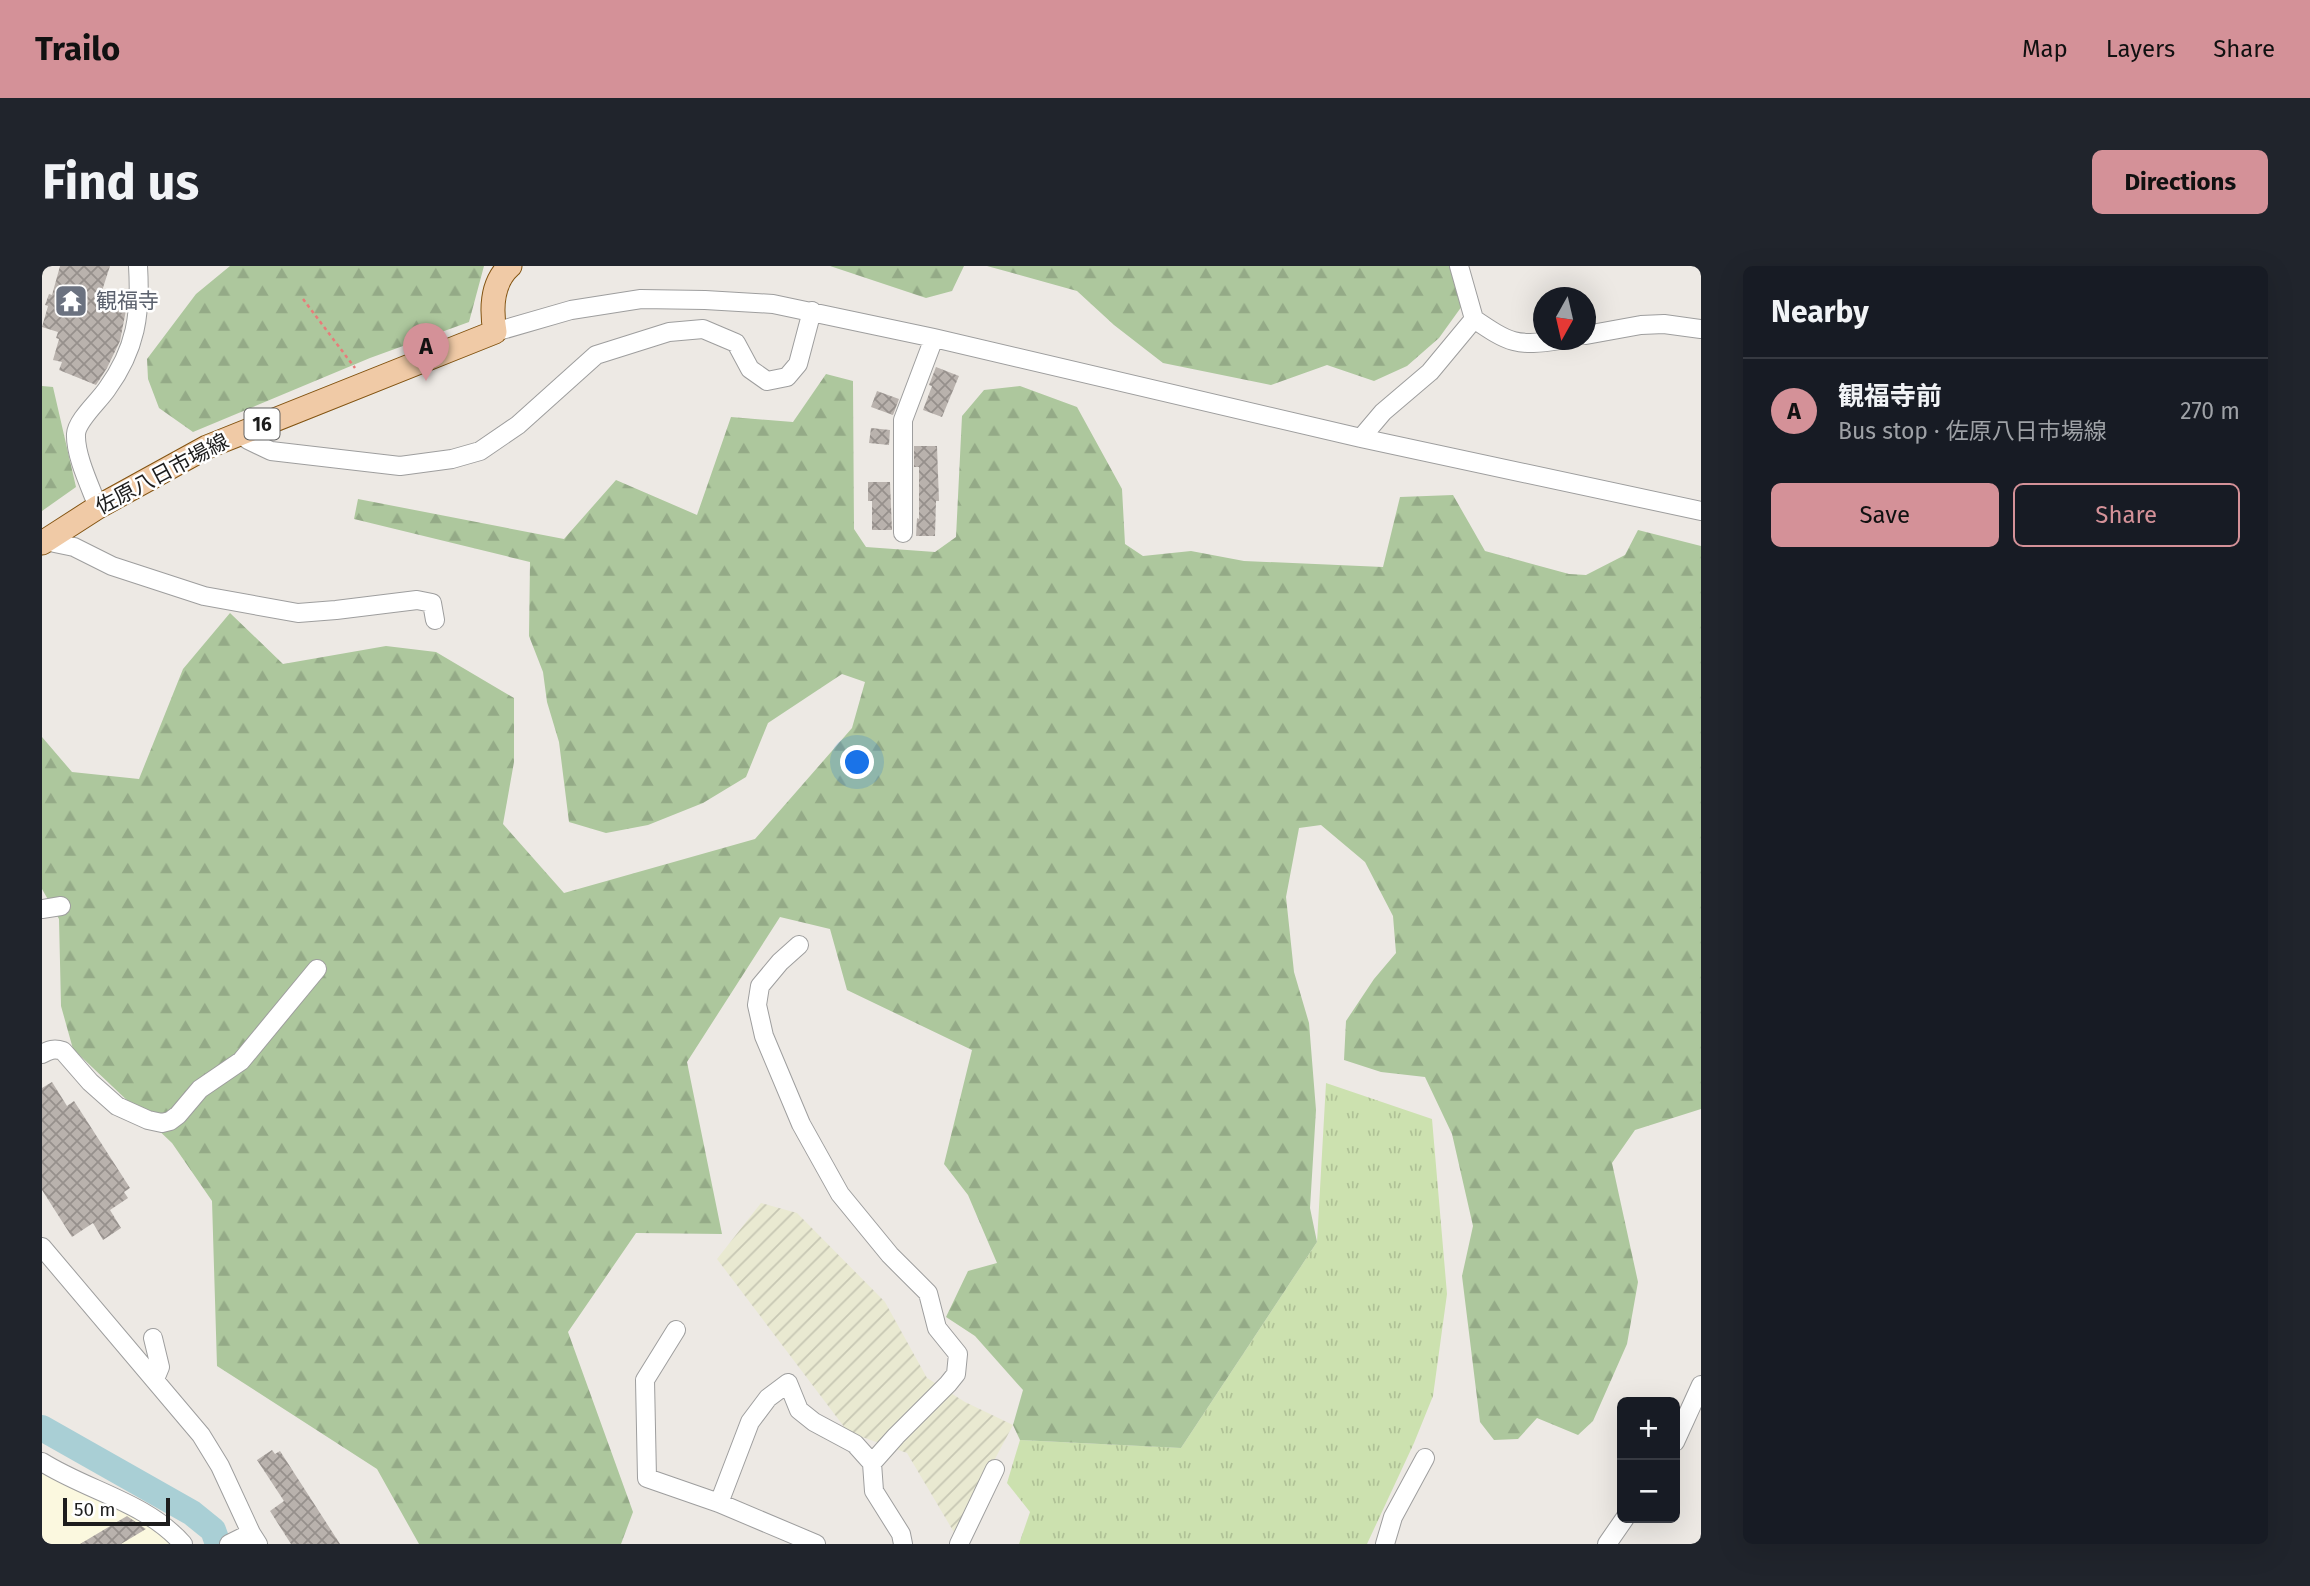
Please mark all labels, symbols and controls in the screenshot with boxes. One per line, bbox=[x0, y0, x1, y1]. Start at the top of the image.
text: Trailo bbox=[35, 29, 120, 69]
text: Map bbox=[2022, 35, 2068, 63]
text: Layers bbox=[2106, 35, 2175, 63]
text: Share bbox=[2213, 35, 2275, 63]
button: Directions bbox=[2092, 150, 2268, 214]
text: Find us bbox=[42, 153, 199, 212]
temple icon: 観福寺 bbox=[52, 282, 90, 320]
north arrow bbox=[1533, 287, 1596, 350]
place label: 観福寺 bbox=[96, 288, 159, 314]
text: Nearby bbox=[1771, 294, 1869, 330]
pin: A bbox=[403, 323, 449, 381]
text: 観福寺前 bbox=[1838, 381, 1942, 412]
text: A bbox=[1787, 397, 1801, 425]
text: 270 m bbox=[2180, 397, 2240, 425]
road number: 16 bbox=[244, 408, 280, 440]
text: Bus stop · 佐原八日市場線 bbox=[1838, 417, 2107, 445]
street label: 佐原八日市場線 bbox=[91, 428, 233, 520]
button: Save bbox=[1771, 483, 1999, 547]
button: Share bbox=[2013, 483, 2240, 547]
your location bbox=[840, 745, 874, 779]
map controls bbox=[1617, 1397, 1680, 1523]
button: + bbox=[1617, 1397, 1680, 1460]
button: − bbox=[1617, 1460, 1680, 1523]
scale bar bbox=[63, 1495, 170, 1527]
text: 50 m bbox=[74, 1498, 115, 1521]

